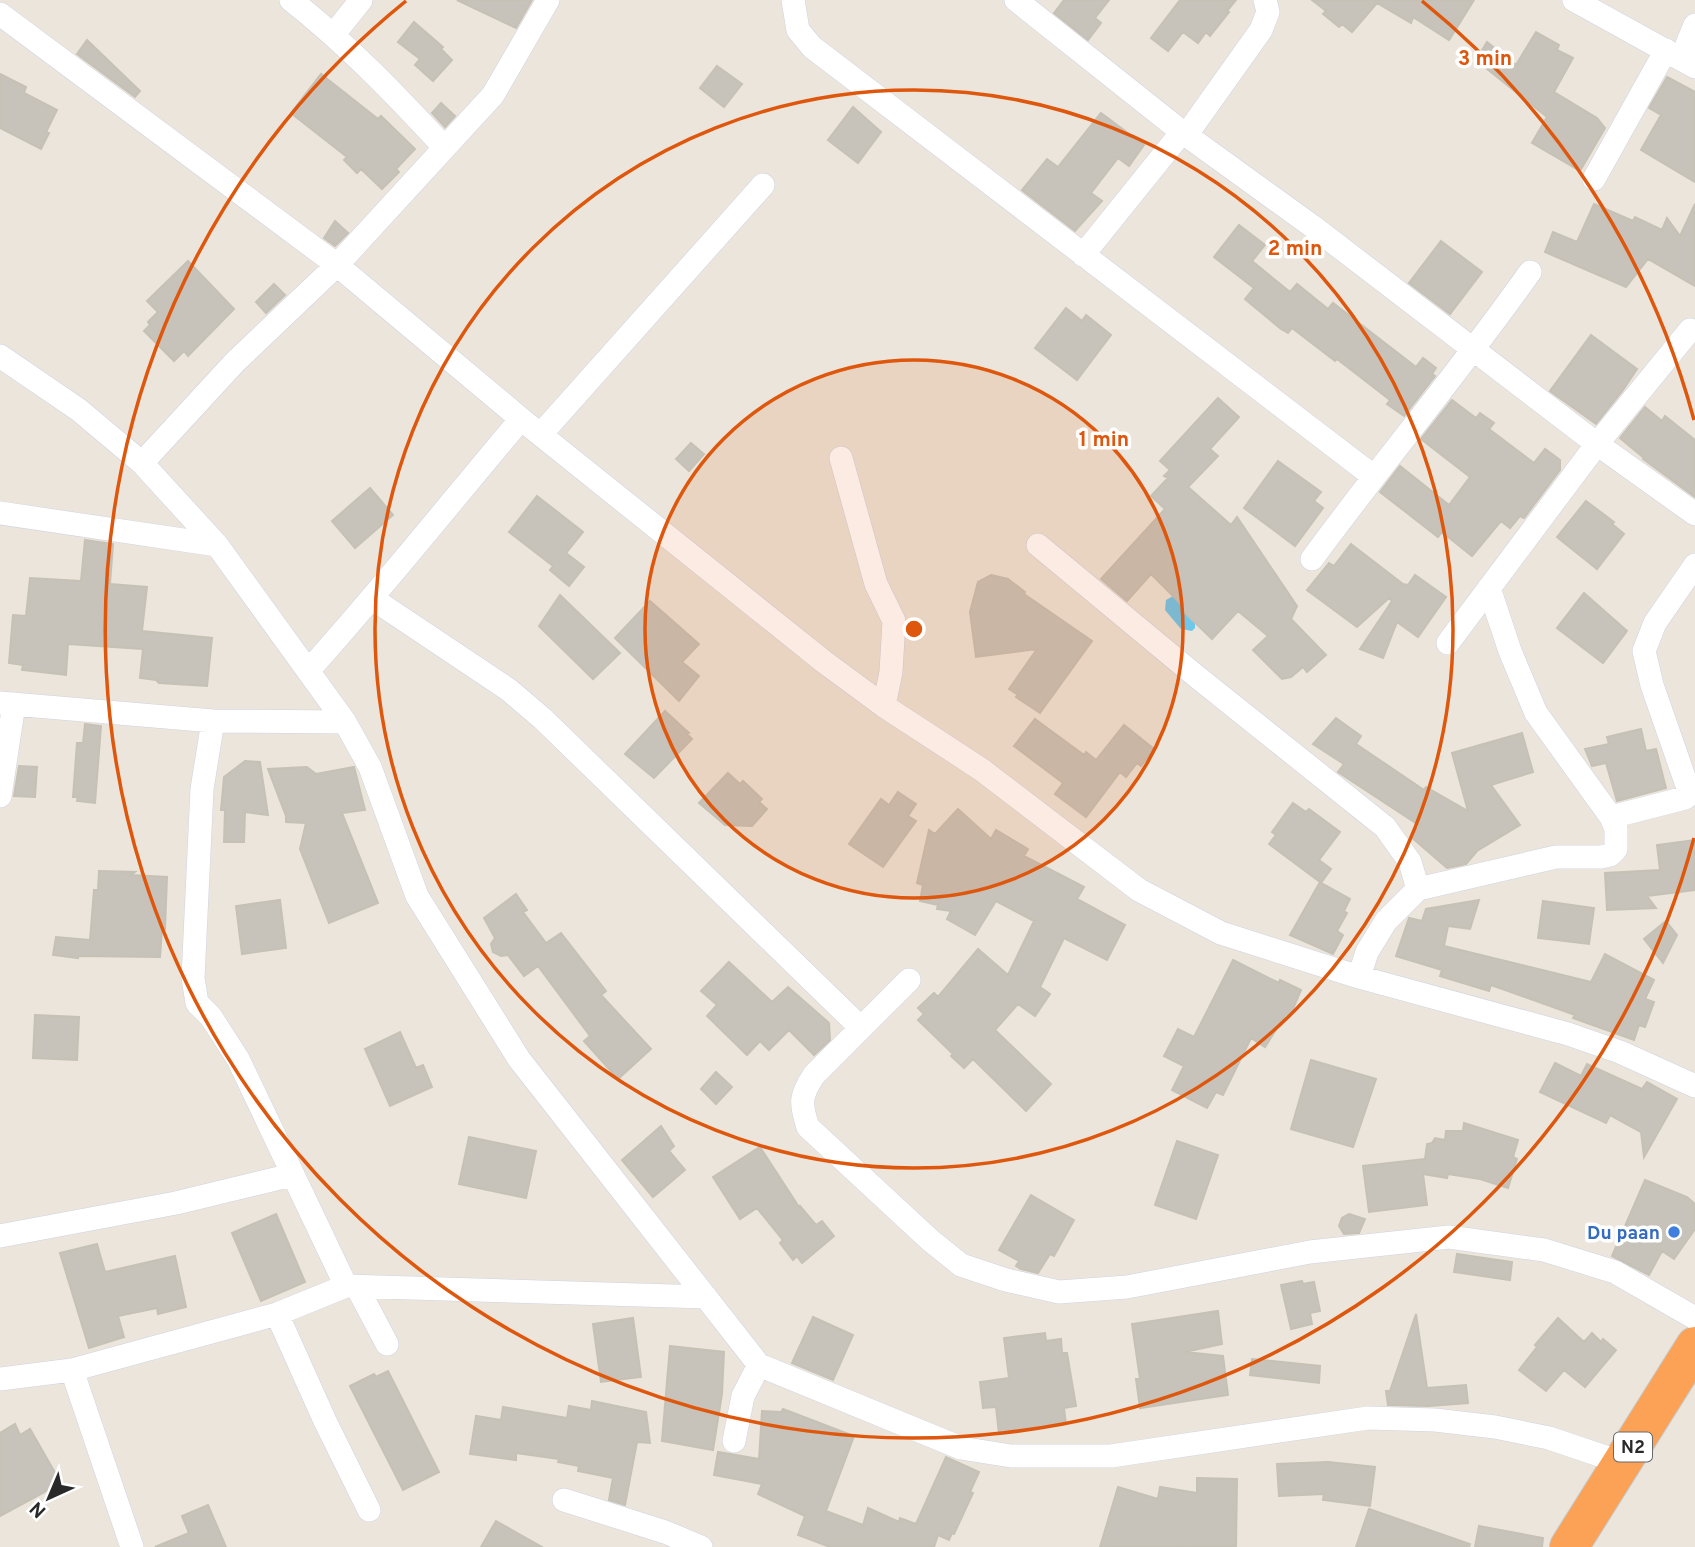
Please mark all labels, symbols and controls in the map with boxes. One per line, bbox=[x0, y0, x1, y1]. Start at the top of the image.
text: 3 min bbox=[1458, 46, 1512, 73]
text: 2 min bbox=[1268, 236, 1322, 263]
text: 1 min bbox=[1079, 427, 1129, 454]
centre of rings bbox=[902, 617, 926, 641]
place label: Du paan bbox=[1587, 1222, 1660, 1246]
marker: Du paan bbox=[1666, 1224, 1682, 1240]
road number: N2 bbox=[1614, 1432, 1652, 1462]
north arrow bbox=[14, 1463, 84, 1533]
text: N bbox=[25, 1495, 52, 1522]

